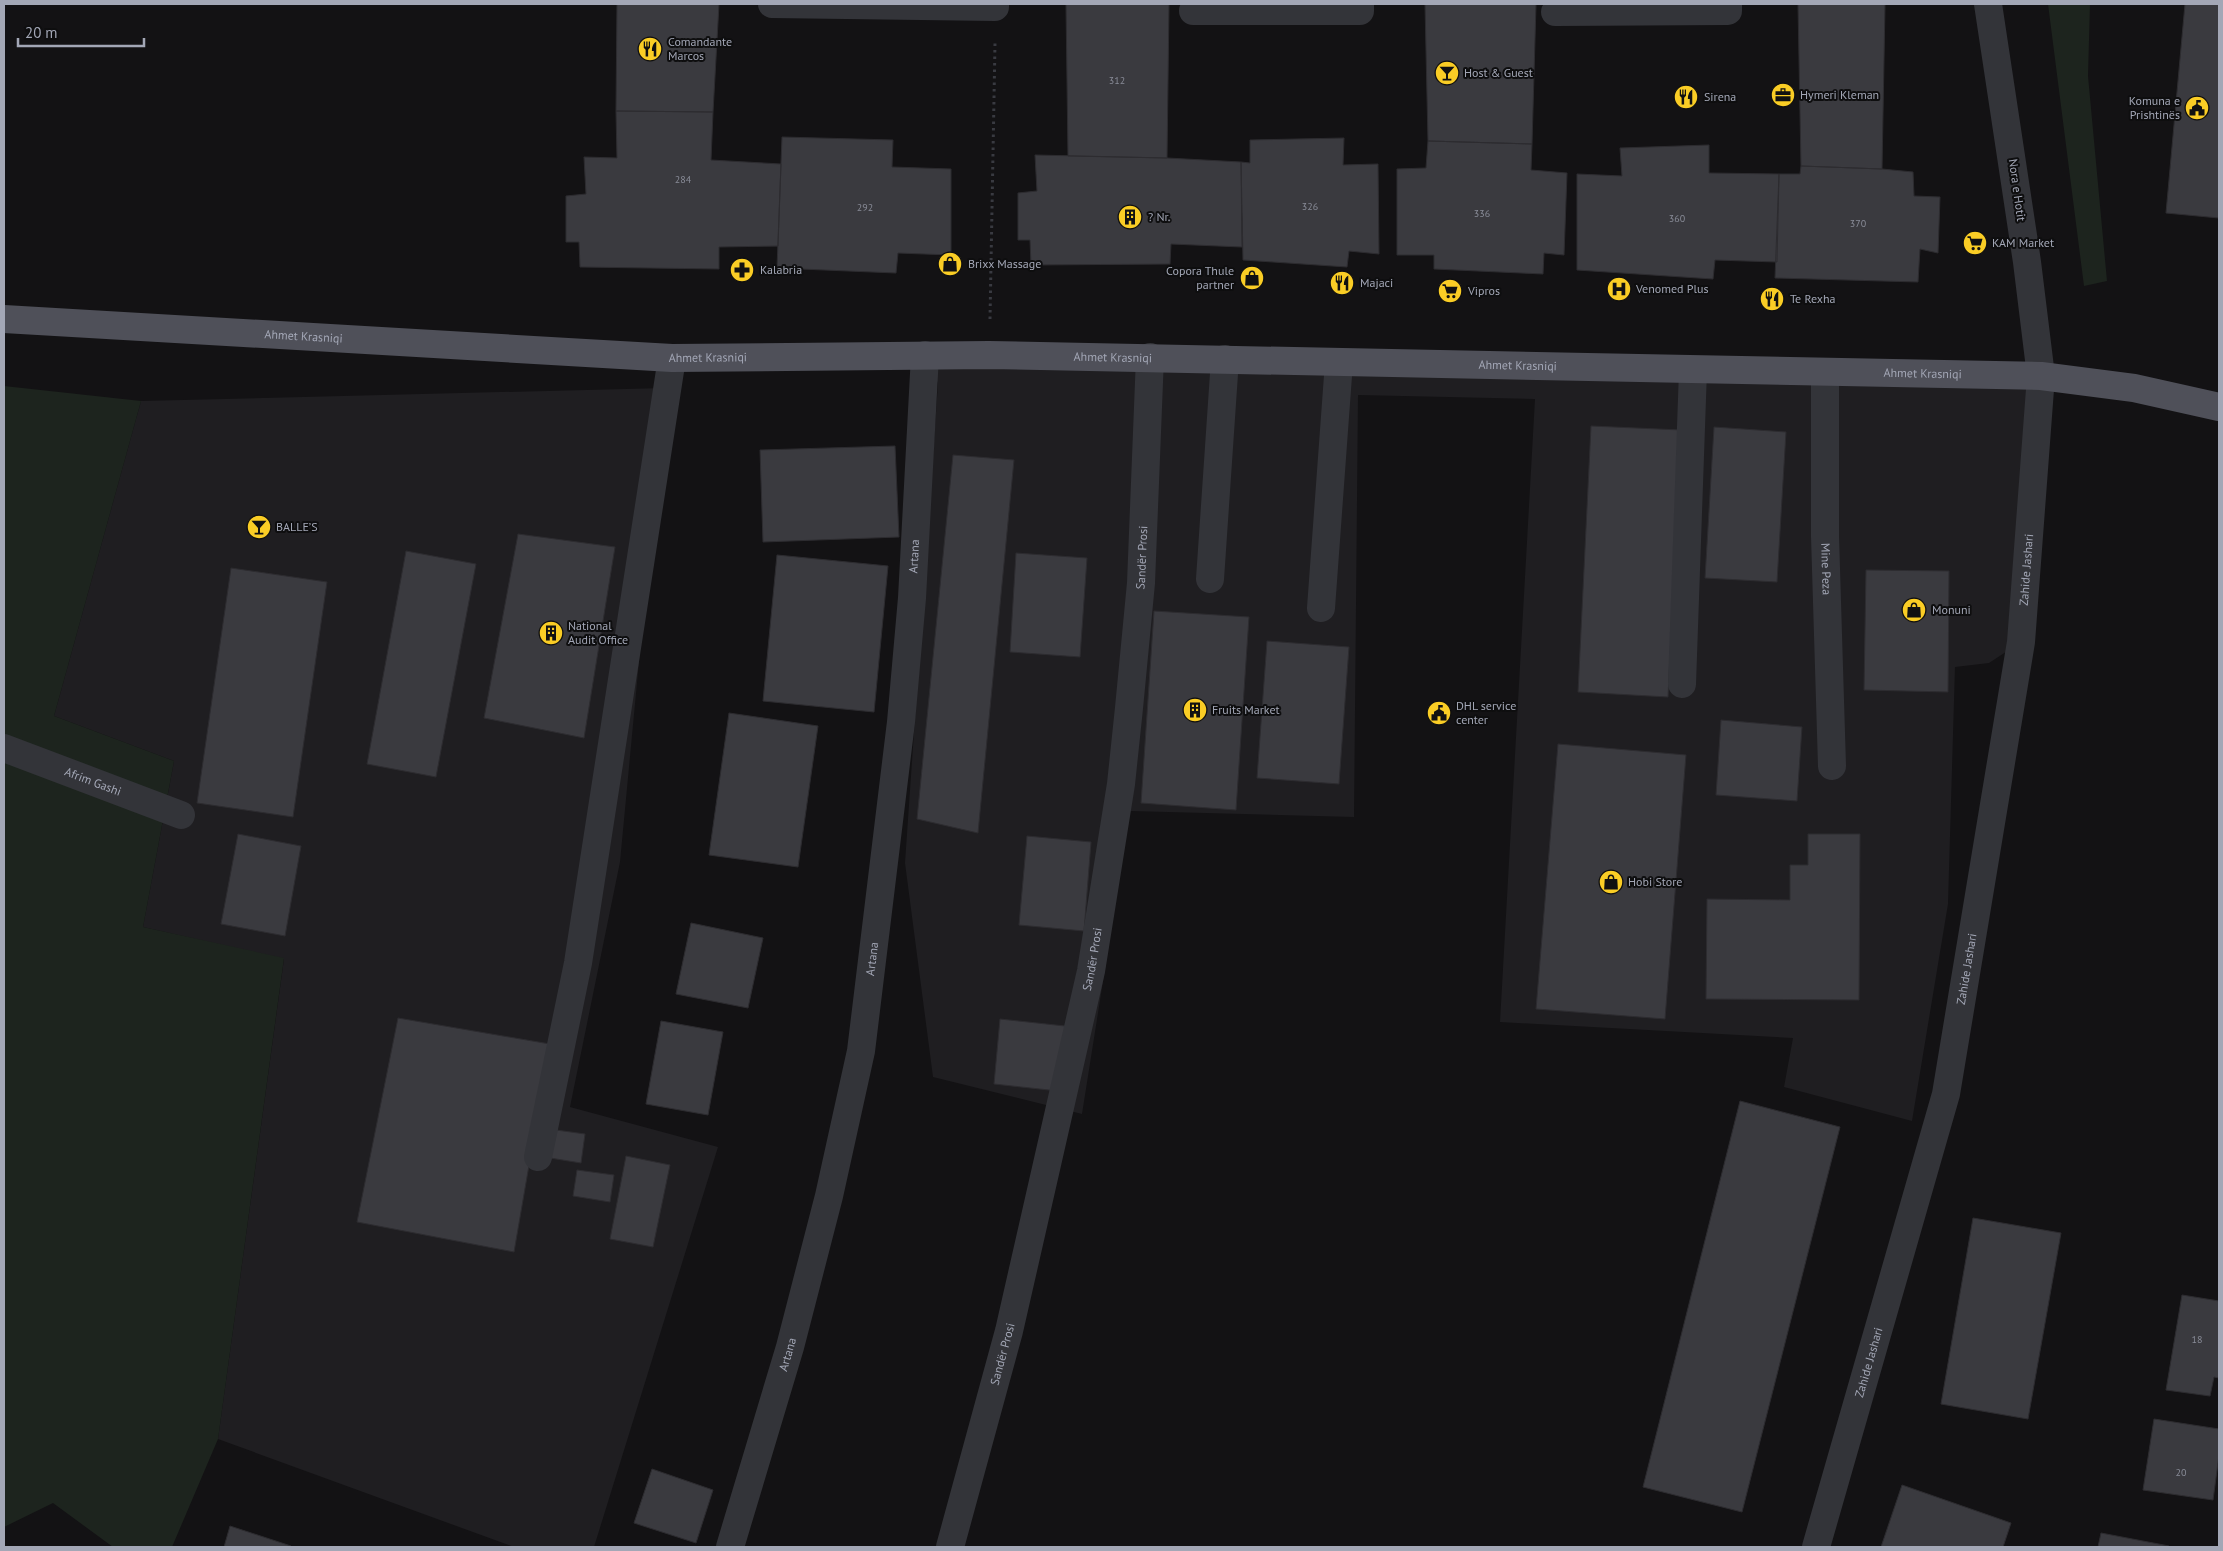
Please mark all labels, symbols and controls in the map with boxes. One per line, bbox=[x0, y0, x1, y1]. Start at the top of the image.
scale bar bbox=[18, 15, 144, 47]
text: 20 m bbox=[25, 23, 58, 42]
place label: Comandante Marcos bbox=[668, 34, 732, 63]
restaurant icon: Comandante Marcos bbox=[637, 36, 663, 62]
bar icon: Host & Guest bbox=[1434, 60, 1460, 86]
place label: Host & Guest bbox=[1464, 65, 1533, 80]
house number: 312 bbox=[1109, 74, 1125, 87]
office icon: Hymeri Kleman bbox=[1770, 82, 1796, 108]
restaurant icon: Sirena bbox=[1673, 84, 1699, 110]
place label: Hymeri Kleman bbox=[1800, 87, 1879, 102]
place label: Sirena bbox=[1704, 89, 1736, 104]
place label: Komuna e Prishtinës bbox=[2129, 93, 2180, 122]
public building icon: Komuna e Prishtinës bbox=[2184, 95, 2210, 121]
street label: Nora e Hotit bbox=[2006, 158, 2029, 222]
house number: 284 bbox=[675, 173, 692, 186]
house number: 326 bbox=[1302, 200, 1318, 213]
house number: 292 bbox=[857, 201, 873, 214]
building icon: ? Nr. bbox=[1117, 204, 1143, 230]
house number: 336 bbox=[1474, 207, 1490, 220]
place label: ? Nr. bbox=[1148, 209, 1170, 224]
house number: 360 bbox=[1669, 212, 1686, 225]
house number: 370 bbox=[1850, 217, 1867, 230]
supermarket icon: KAM Market bbox=[1962, 230, 1988, 256]
place label: KAM Market bbox=[1992, 235, 2054, 250]
shop icon: Brixx Massage bbox=[937, 251, 963, 277]
place label: Brixx Massage bbox=[968, 256, 1041, 271]
pharmacy icon: Kalabria bbox=[729, 257, 755, 283]
place label: Kalabria bbox=[760, 262, 802, 277]
place label: Copora Thule partner bbox=[1166, 263, 1234, 292]
shop icon: Copora Thule partner bbox=[1239, 265, 1265, 291]
restaurant icon: Majaci bbox=[1329, 270, 1355, 296]
place label: Majaci bbox=[1360, 275, 1393, 290]
hospital icon: Venomed Plus bbox=[1606, 276, 1632, 302]
supermarket icon: Vipros bbox=[1437, 278, 1463, 304]
place label: Venomed Plus bbox=[1635, 281, 1708, 296]
place label: Vipros bbox=[1467, 283, 1500, 298]
restaurant icon: Te Rexha bbox=[1759, 286, 1785, 312]
place label: Te Rexha bbox=[1790, 291, 1836, 306]
street label: Ahmet Krasniqi bbox=[264, 326, 343, 346]
street label: Ahmet Krasniqi bbox=[669, 349, 747, 365]
street label: Ahmet Krasniqi bbox=[1074, 349, 1152, 365]
street label: Ahmet Krasniqi bbox=[1478, 357, 1557, 373]
street label: Ahmet Krasniqi bbox=[1883, 365, 1962, 381]
bar icon: BALLE’S bbox=[246, 514, 272, 540]
place label: BALLE’S bbox=[276, 519, 318, 534]
street label: Sandër Prosi bbox=[1132, 525, 1150, 590]
street label: Zahide Jashari bbox=[2016, 533, 2036, 606]
street label: Artana bbox=[905, 539, 922, 574]
street label: Mine Peza bbox=[1818, 543, 1835, 595]
shop icon: Monuni bbox=[1901, 597, 1927, 623]
place label: Monuni bbox=[1932, 602, 1971, 617]
place label: National Audit Office bbox=[568, 618, 628, 647]
building icon: National Audit Office bbox=[538, 620, 564, 646]
building icon: Fruits Market bbox=[1182, 697, 1208, 723]
place label: DHL service center bbox=[1456, 698, 1516, 727]
public building icon: DHL service center bbox=[1426, 700, 1452, 726]
place label: Fruits Market bbox=[1212, 702, 1280, 717]
street label: Afrim Gashi bbox=[63, 764, 123, 799]
shop icon: Hobi Store bbox=[1598, 869, 1624, 895]
place label: Hobi Store bbox=[1628, 874, 1682, 889]
street label: Sandër Prosi bbox=[1079, 926, 1105, 992]
street label: Zahide Jashari bbox=[1953, 932, 1980, 1006]
street label: Artana bbox=[862, 941, 881, 977]
street label: Sandër Prosi bbox=[987, 1321, 1018, 1387]
street label: Zahide Jashari bbox=[1851, 1326, 1886, 1399]
house number: 18 bbox=[2192, 1333, 2202, 1346]
street label: Artana bbox=[775, 1336, 799, 1373]
house number: 20 bbox=[2176, 1466, 2187, 1479]

